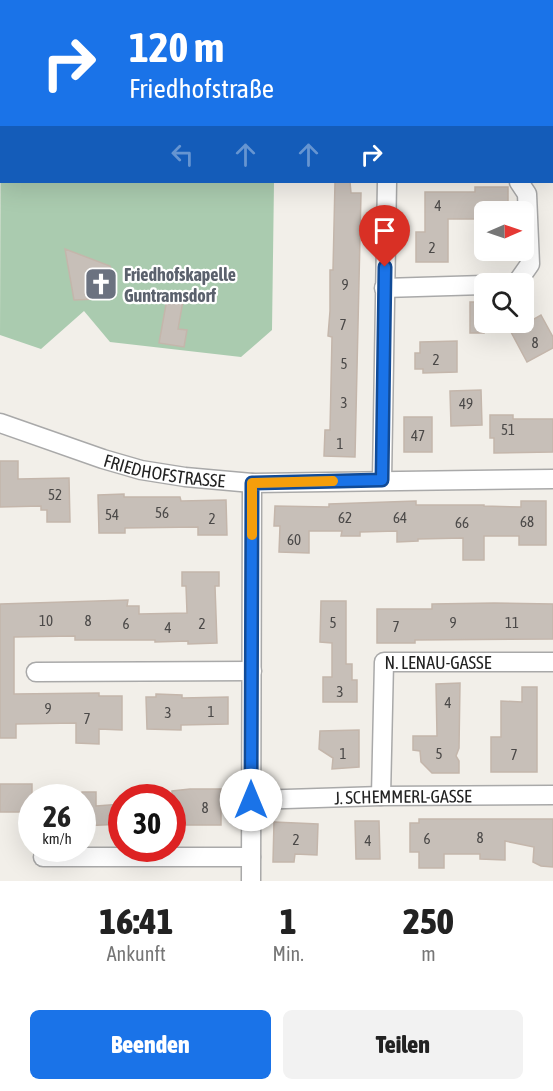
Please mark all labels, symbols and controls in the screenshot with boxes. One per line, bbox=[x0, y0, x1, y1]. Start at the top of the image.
text: 120 m bbox=[129, 23, 224, 71]
icon: right bbox=[30, 24, 108, 102]
text: Friedhofstraße bbox=[129, 73, 274, 104]
icon: left bbox=[166, 138, 199, 171]
icon: ahead bbox=[229, 138, 262, 171]
icon: ahead bbox=[292, 138, 325, 171]
icon: right bbox=[355, 138, 388, 171]
house number: 4 bbox=[434, 197, 442, 214]
north arrow bbox=[474, 201, 534, 261]
map controls bbox=[474, 201, 534, 333]
pin bbox=[359, 205, 410, 267]
icon: arrive bbox=[368, 214, 401, 247]
house number: 2 bbox=[428, 239, 436, 256]
place label: Friedhofskapelle Guntramsdorf bbox=[124, 264, 236, 306]
church icon: Friedhofskapelle Guntramsdorf bbox=[83, 266, 119, 302]
button: search bbox=[474, 273, 534, 333]
house number: 9 bbox=[341, 276, 349, 293]
house number: 7 bbox=[339, 316, 347, 333]
house number: 8 bbox=[531, 334, 539, 351]
house number: 2 bbox=[432, 351, 440, 368]
house number: 5 bbox=[340, 355, 348, 372]
house number: 3 bbox=[340, 394, 348, 411]
house number: 49 bbox=[459, 395, 473, 412]
house number: 51 bbox=[501, 421, 515, 438]
house number: 47 bbox=[411, 427, 425, 444]
house number: 1 bbox=[336, 435, 344, 452]
street label: FRIEDHOFSTRASSE bbox=[101, 449, 226, 491]
house number: 52 bbox=[48, 486, 62, 503]
house number: 56 bbox=[155, 504, 169, 521]
house number: 54 bbox=[105, 506, 119, 523]
house number: 62 bbox=[338, 509, 352, 526]
house number: 64 bbox=[393, 509, 407, 526]
house number: 2 bbox=[208, 510, 216, 527]
house number: 68 bbox=[520, 513, 534, 530]
house number: 66 bbox=[455, 514, 469, 531]
house number: 60 bbox=[287, 531, 301, 548]
house number: 10 bbox=[39, 612, 53, 629]
house number: 8 bbox=[84, 612, 92, 629]
house number: 5 bbox=[329, 614, 337, 631]
house number: 9 bbox=[449, 614, 457, 631]
house number: 11 bbox=[505, 614, 519, 631]
house number: 6 bbox=[122, 615, 130, 632]
house number: 2 bbox=[198, 615, 206, 632]
house number: 7 bbox=[392, 618, 400, 635]
house number: 4 bbox=[164, 619, 172, 636]
street label: N. LENAU-GASSE bbox=[385, 652, 492, 673]
house number: 3 bbox=[336, 683, 344, 700]
house number: 4 bbox=[444, 694, 452, 711]
house number: 9 bbox=[44, 700, 52, 717]
house number: 1 bbox=[207, 703, 215, 720]
house number: 3 bbox=[164, 704, 172, 721]
house number: 7 bbox=[83, 710, 91, 727]
house number: 1 bbox=[339, 745, 347, 762]
house number: 5 bbox=[435, 745, 443, 762]
house number: 7 bbox=[510, 746, 518, 763]
position arrow bbox=[219, 768, 283, 832]
speed limit sign: 30 bbox=[108, 784, 186, 862]
street label: J. SCHEMMERL-GASSE bbox=[334, 785, 472, 808]
text: 26 bbox=[43, 799, 71, 833]
house number: 8 bbox=[201, 799, 209, 816]
house number: 8 bbox=[476, 829, 484, 846]
text: km/h bbox=[42, 830, 72, 847]
house number: 6 bbox=[423, 830, 431, 847]
house number: 2 bbox=[292, 831, 300, 848]
house number: 4 bbox=[364, 832, 372, 849]
text: 16:41 bbox=[99, 900, 173, 942]
text: 1 bbox=[280, 900, 297, 942]
text: 250 bbox=[403, 900, 454, 942]
text: Ankunft bbox=[107, 942, 166, 965]
text: Min. bbox=[273, 942, 304, 965]
text: m bbox=[421, 942, 436, 965]
button: Beenden bbox=[30, 1010, 271, 1079]
button: Teilen bbox=[283, 1010, 523, 1079]

